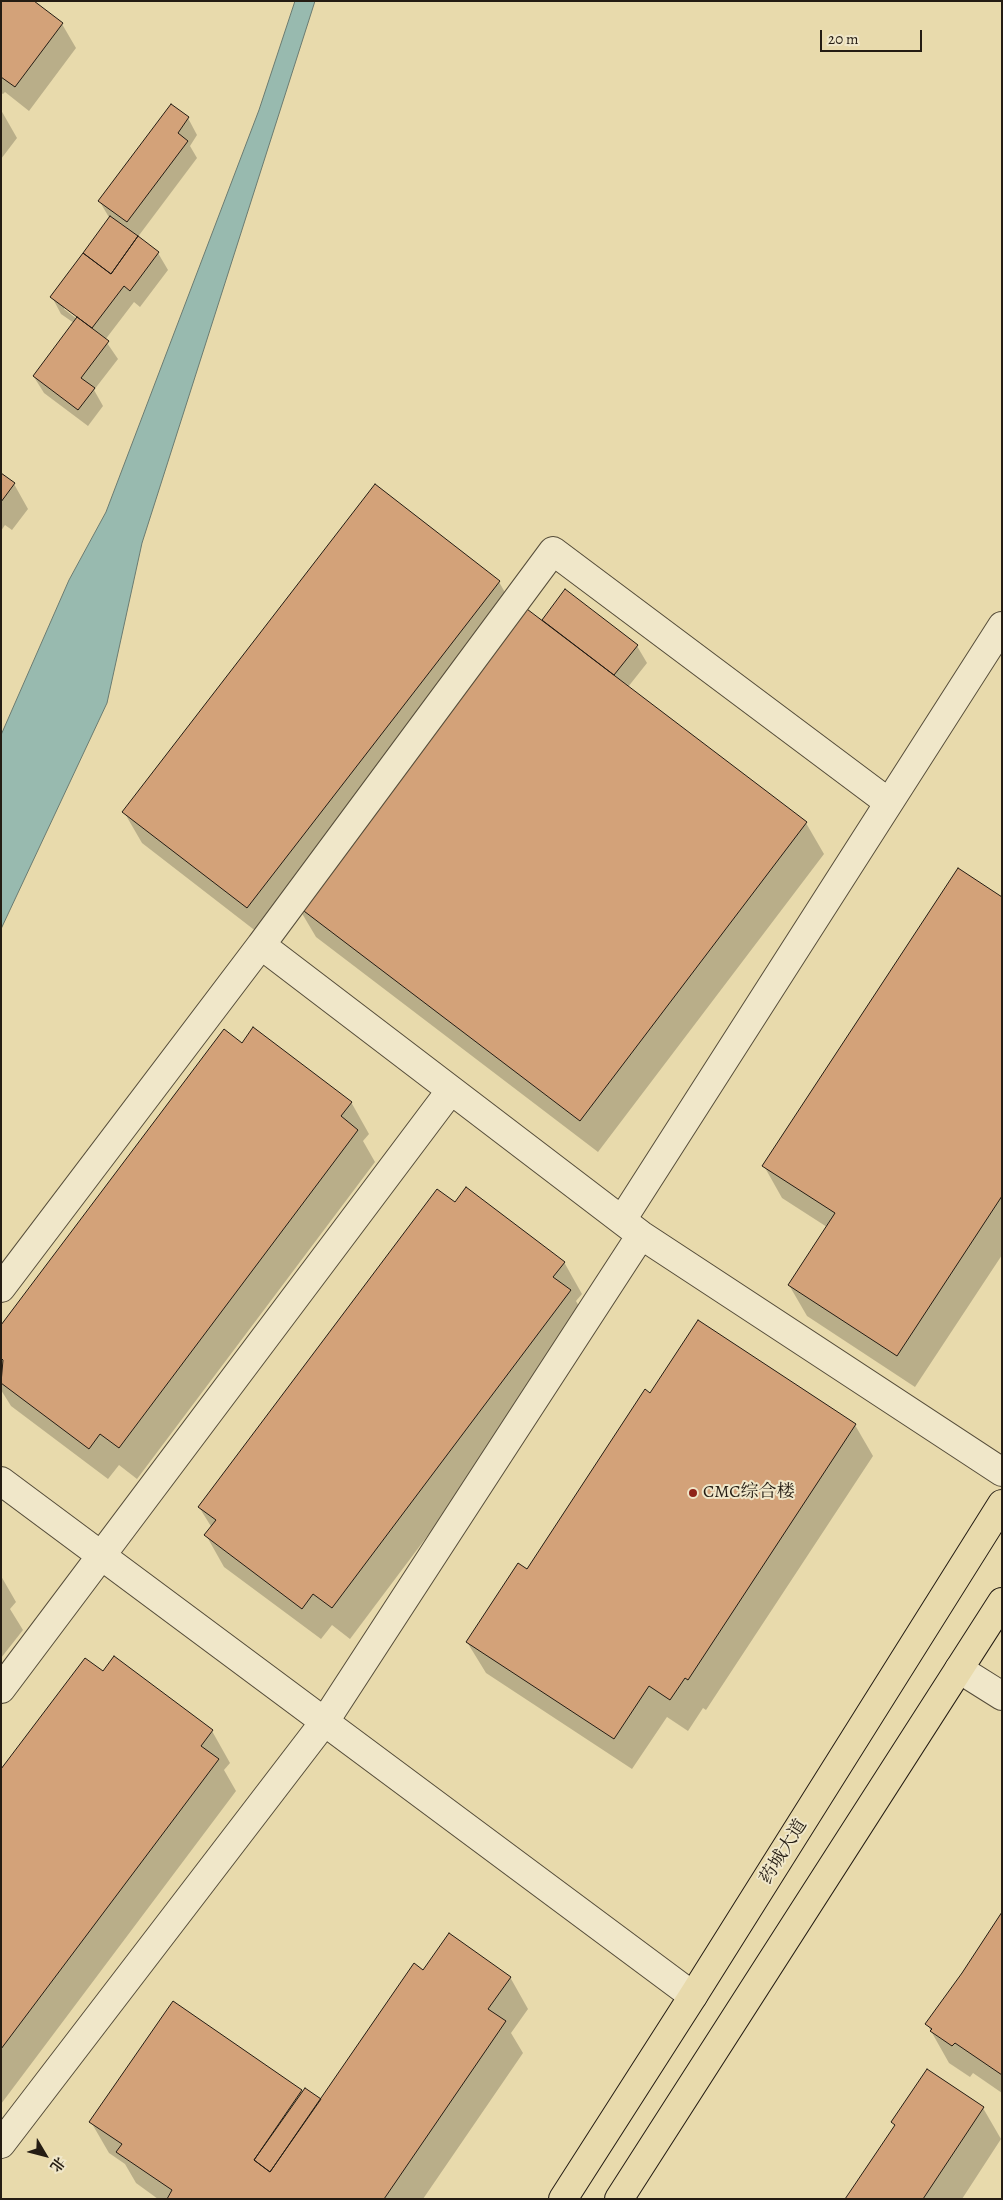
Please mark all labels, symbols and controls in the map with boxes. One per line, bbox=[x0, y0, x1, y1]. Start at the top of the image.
scale bar bbox=[823, 20, 926, 52]
text: 20 m bbox=[828, 29, 859, 49]
place label: CMC综合楼 bbox=[703, 1482, 795, 1504]
marker: CMC综合楼 bbox=[687, 1487, 699, 1499]
street label: 药城大道 bbox=[756, 1816, 812, 1888]
north arrow bbox=[20, 2130, 70, 2180]
text: 北 bbox=[46, 2153, 69, 2176]

